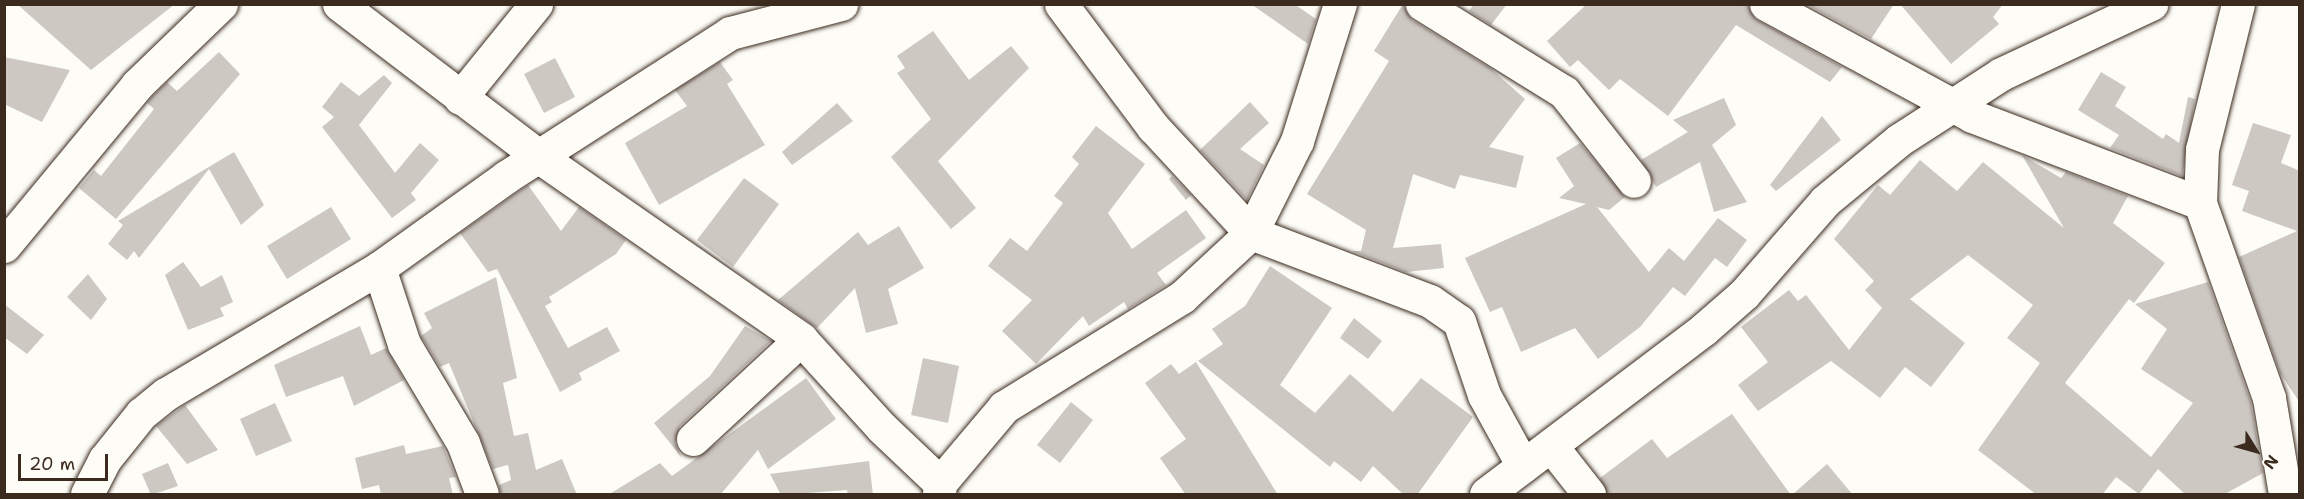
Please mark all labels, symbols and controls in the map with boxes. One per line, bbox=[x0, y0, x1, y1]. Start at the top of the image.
north arrow bbox=[2226, 421, 2286, 481]
scale bar bbox=[21, 442, 111, 480]
text: N bbox=[2259, 451, 2283, 474]
text: 20 m bbox=[29, 452, 75, 476]

